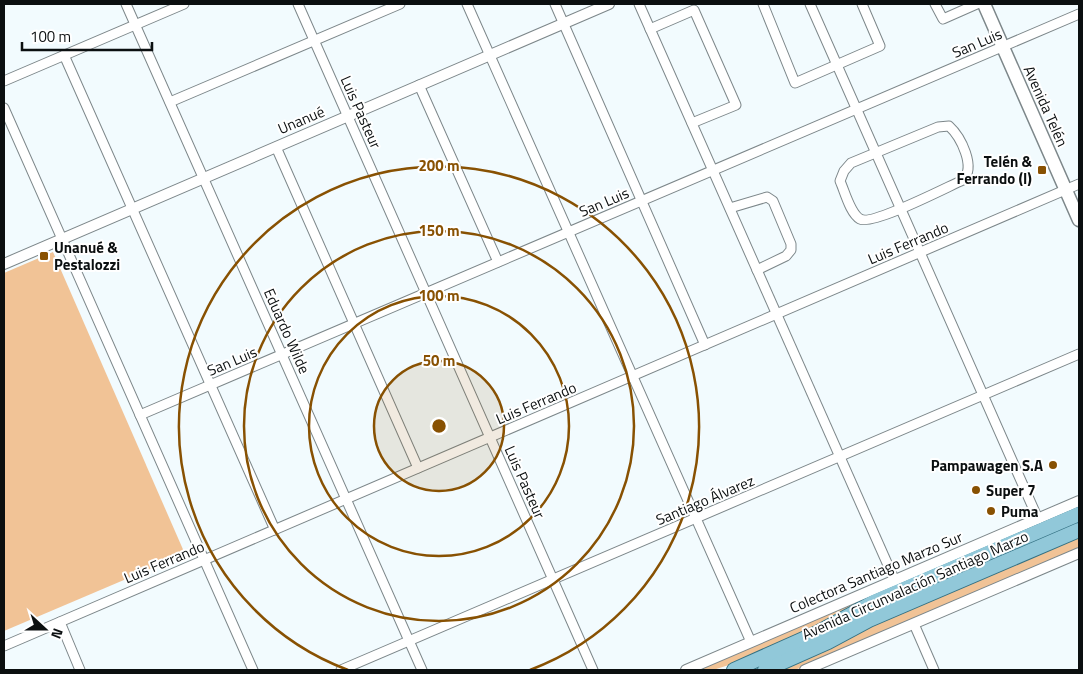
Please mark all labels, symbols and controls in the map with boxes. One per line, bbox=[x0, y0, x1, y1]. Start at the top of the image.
scale bar bbox=[22, 20, 152, 52]
street label: San Luis bbox=[948, 22, 1006, 64]
text: 100 m bbox=[30, 25, 71, 48]
street label: Avenida Telén bbox=[1018, 62, 1074, 150]
street label: Luis Pasteur bbox=[335, 72, 387, 152]
street label: Unanué bbox=[274, 100, 328, 140]
place label: Telén & Ferrando (I) bbox=[956, 150, 1032, 190]
text: 200 m bbox=[418, 154, 460, 177]
marker: Telén & Ferrando (I) bbox=[1036, 164, 1048, 176]
street label: San Luis bbox=[575, 181, 633, 223]
street label: Luis Ferrando bbox=[864, 216, 952, 270]
text: 150 m bbox=[418, 219, 460, 242]
place label: Unanué & Pestalozzi bbox=[54, 236, 120, 276]
marker: Unanué & Pestalozzi bbox=[38, 250, 50, 262]
text: 100 m bbox=[418, 284, 460, 307]
street label: Eduardo Wilde bbox=[258, 285, 316, 377]
street label: San Luis bbox=[203, 340, 261, 382]
text: 50 m bbox=[423, 349, 455, 372]
street label: Luis Ferrando bbox=[492, 376, 580, 430]
centre of rings bbox=[430, 417, 448, 435]
street label: Luis Pasteur bbox=[499, 442, 551, 522]
place label: Pampawagen S.A bbox=[931, 454, 1043, 477]
marker: Pampawagen S.A bbox=[1047, 459, 1059, 471]
street label: Santiago Álvarez bbox=[652, 469, 758, 531]
place label: Super 7 bbox=[986, 479, 1036, 502]
marker: Super 7 bbox=[970, 484, 982, 496]
place label: Puma bbox=[1001, 500, 1039, 523]
marker: Puma bbox=[985, 505, 997, 517]
street label: Avenida Circunvalación Santiago Marzo bbox=[798, 524, 1032, 645]
street label: Colectora Santiago Marzo Sur bbox=[786, 525, 966, 619]
street label: Luis Ferrando bbox=[120, 535, 208, 589]
north arrow bbox=[20, 604, 70, 654]
text: N bbox=[46, 626, 69, 642]

